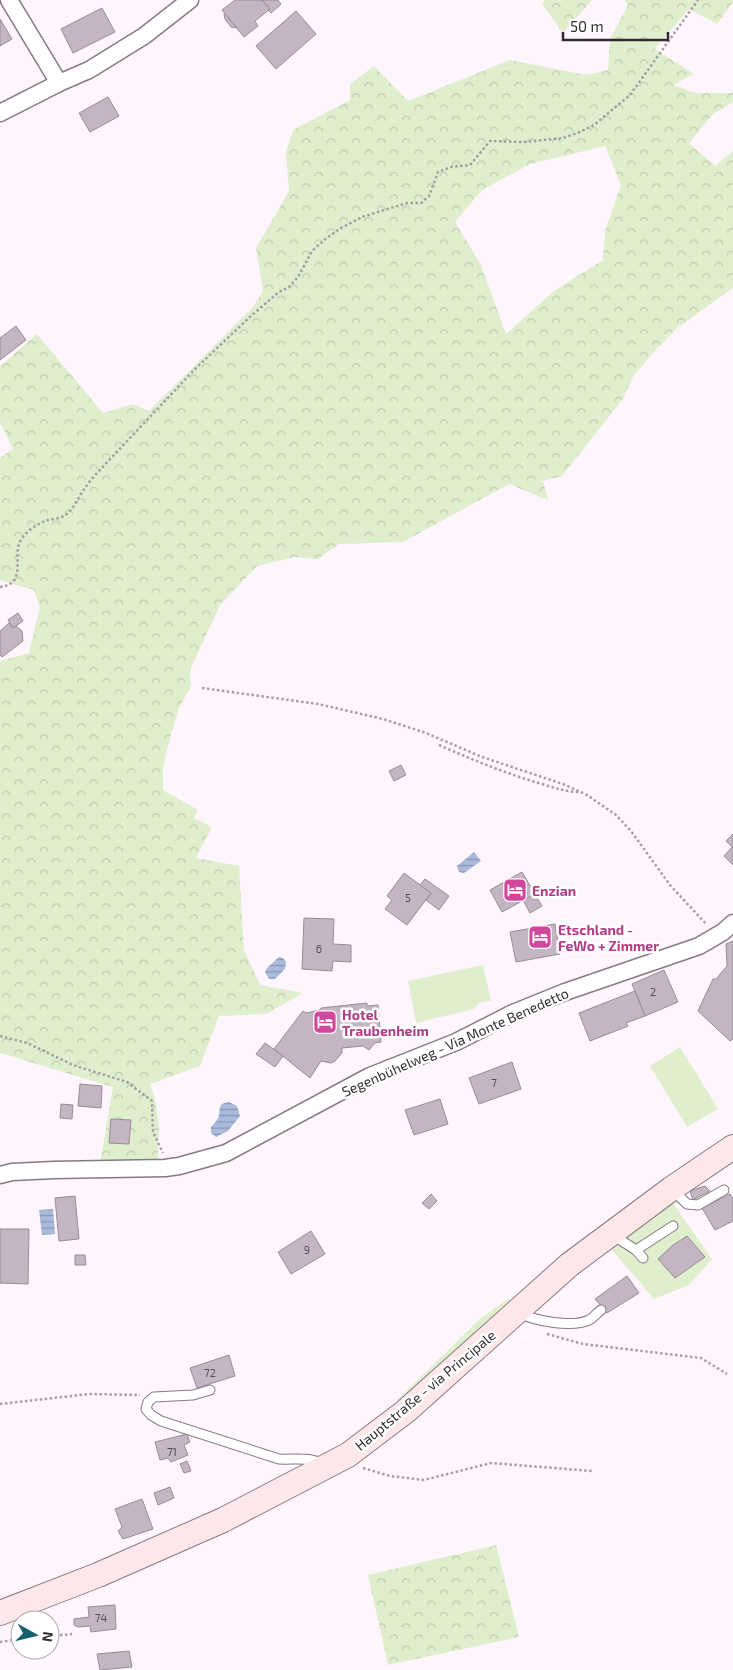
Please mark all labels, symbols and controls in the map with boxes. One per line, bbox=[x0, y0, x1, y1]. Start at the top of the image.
scale bar bbox=[563, 10, 668, 42]
text: 50 m bbox=[570, 17, 604, 35]
hotel icon: Enzian bbox=[502, 877, 528, 903]
place label: Enzian bbox=[532, 882, 576, 899]
house number: 5 bbox=[405, 891, 411, 904]
place label: Etschland - FeWo + Zimmer bbox=[558, 921, 659, 954]
hotel icon: Etschland - FeWo + Zimmer bbox=[527, 924, 553, 950]
house number: 6 bbox=[316, 942, 322, 955]
street label: Segenbühelweg - Via Monte Benedetto bbox=[339, 984, 571, 1100]
house number: 2 bbox=[650, 985, 656, 998]
place label: Hotel Traubenheim bbox=[342, 1006, 429, 1039]
hotel icon: Hotel Traubenheim bbox=[312, 1009, 338, 1035]
house number: 7 bbox=[491, 1076, 497, 1089]
house number: 9 bbox=[304, 1243, 310, 1256]
street label: Hauptstraße - via Principale bbox=[351, 1326, 499, 1454]
house number: 72 bbox=[204, 1366, 216, 1379]
house number: 71 bbox=[167, 1445, 177, 1458]
north arrow bbox=[10, 1610, 60, 1660]
house number: 74 bbox=[95, 1611, 107, 1624]
text: N bbox=[39, 1631, 57, 1643]

